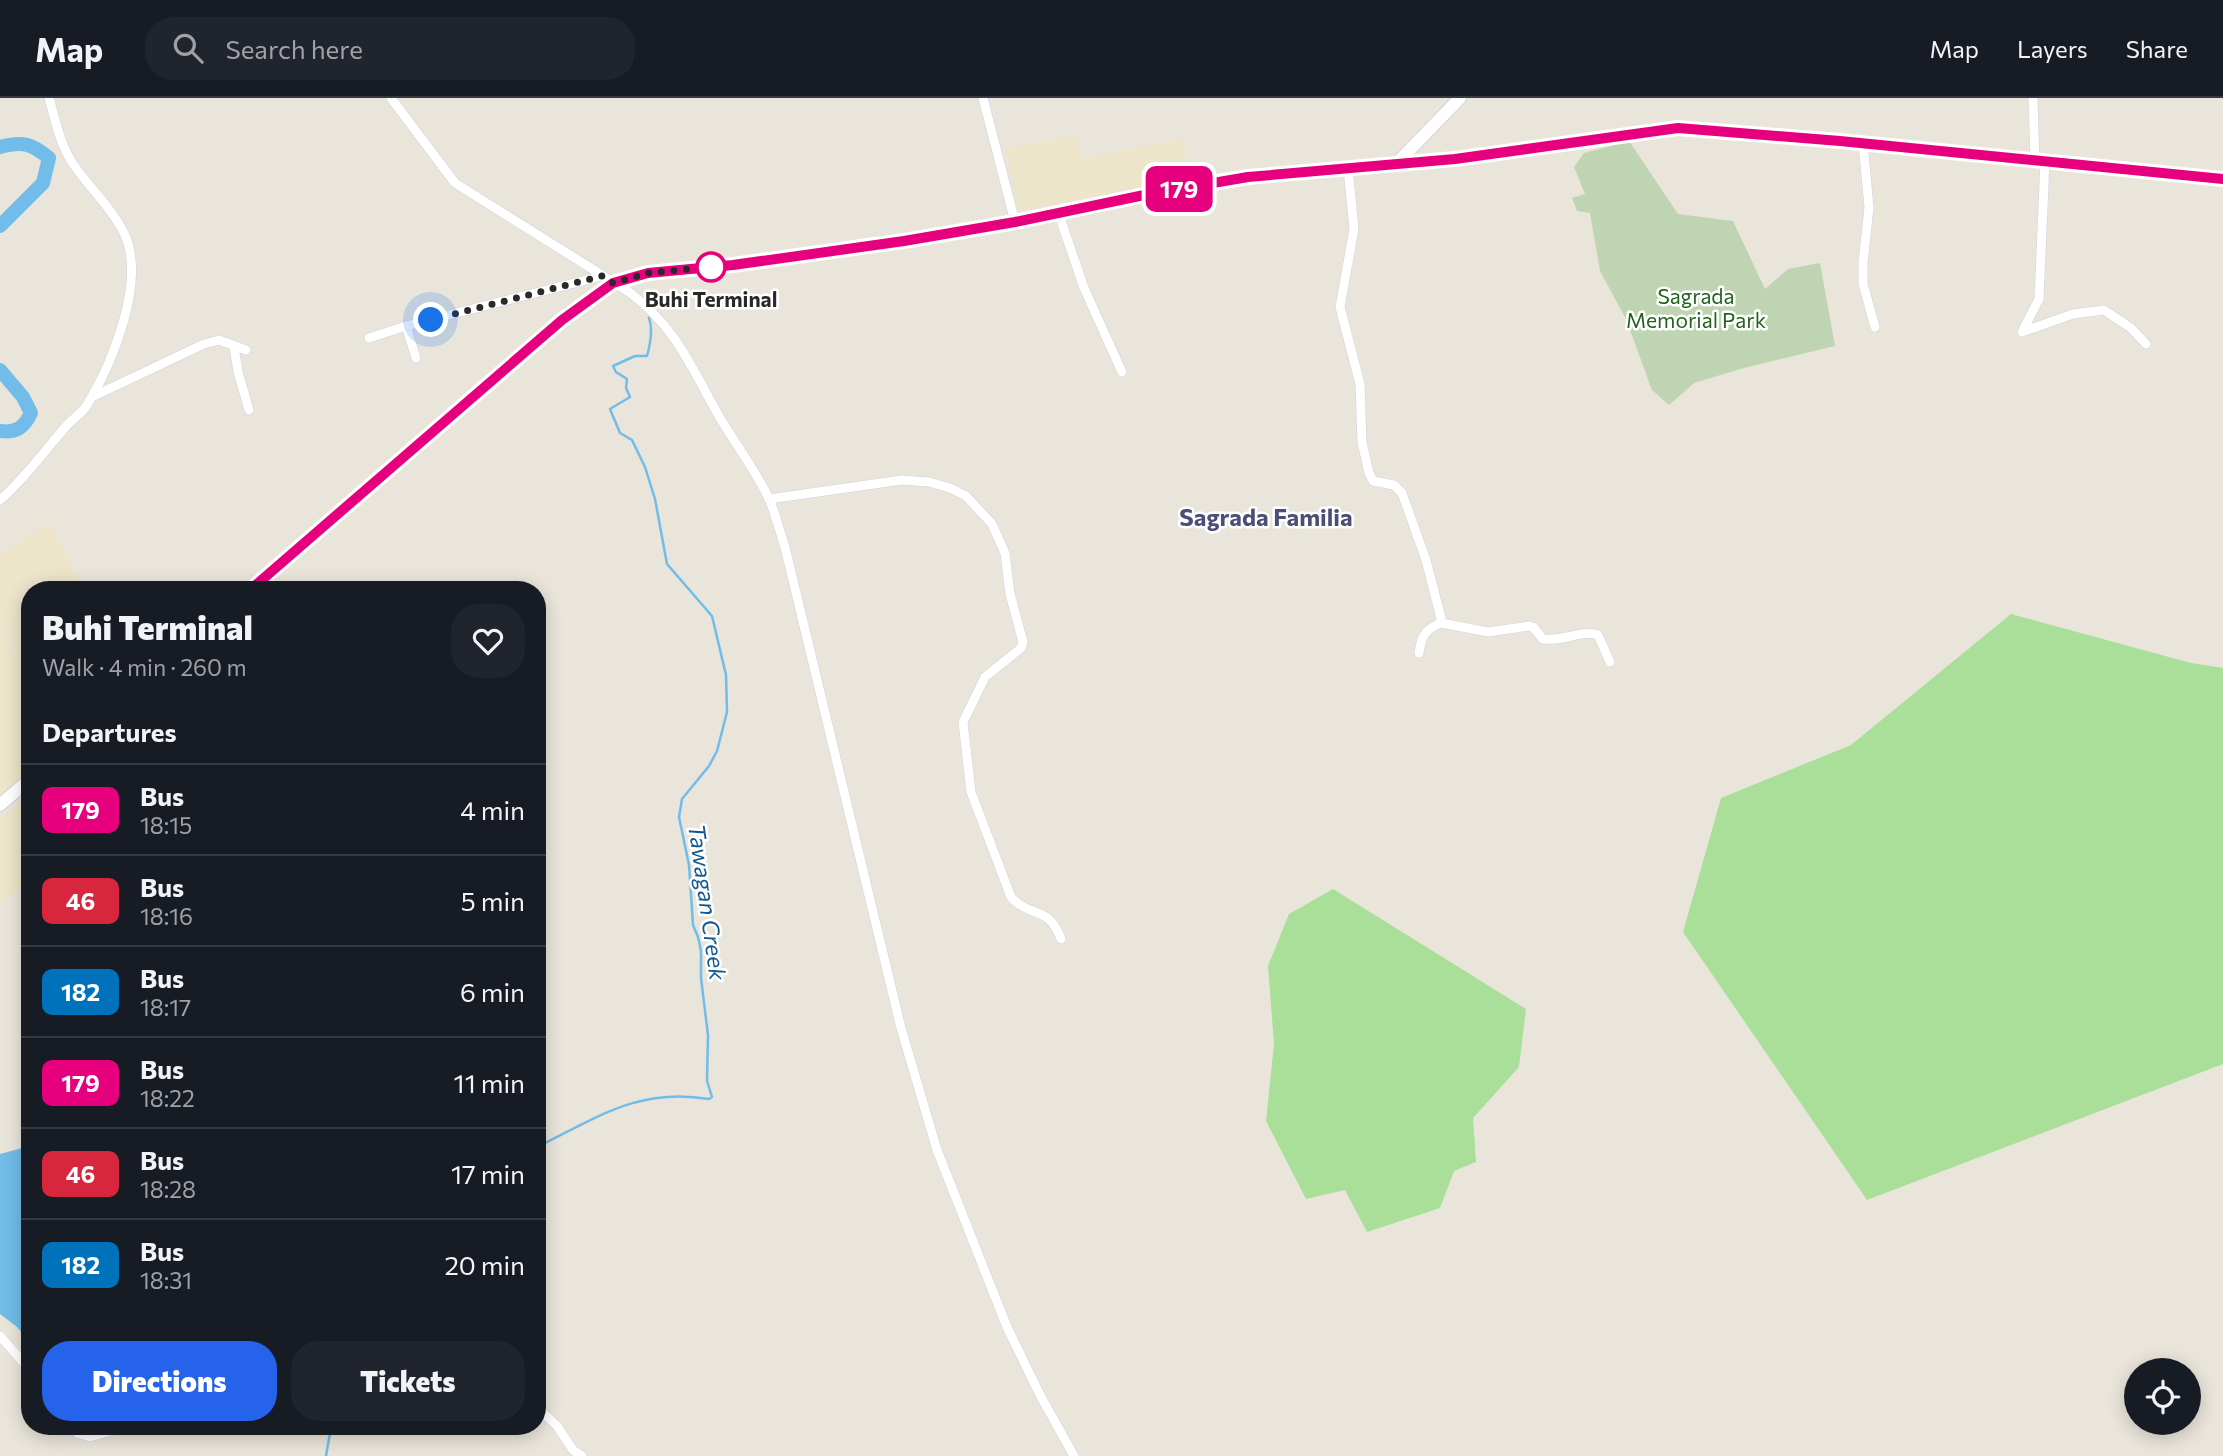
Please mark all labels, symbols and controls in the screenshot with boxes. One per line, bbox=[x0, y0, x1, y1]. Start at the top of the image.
search box bbox=[145, 17, 635, 80]
text: Map bbox=[35, 28, 103, 69]
icon: search bbox=[169, 29, 207, 67]
text: Search here bbox=[225, 33, 363, 64]
text: Map bbox=[1930, 34, 1979, 63]
text: Layers bbox=[2017, 34, 2088, 63]
text: Share bbox=[2126, 34, 2188, 63]
line badge: 179 bbox=[1139, 166, 1219, 212]
text: 179 bbox=[1160, 174, 1198, 203]
marker: Buhi Terminal bbox=[696, 252, 726, 282]
park label: Sagrada Memorial Park bbox=[1626, 283, 1766, 332]
place label: Buhi Terminal bbox=[645, 286, 777, 311]
your location bbox=[413, 302, 448, 337]
district label: Sagrada Familia bbox=[1179, 502, 1353, 531]
button: heart bbox=[451, 604, 525, 678]
text: Buhi Terminal bbox=[42, 606, 253, 647]
text: Walk · 4 min · 260 m bbox=[42, 653, 247, 681]
text: Departures bbox=[42, 716, 177, 747]
text: Bus bbox=[140, 780, 184, 811]
text: 4 min bbox=[460, 794, 525, 825]
text: 179 bbox=[61, 795, 100, 824]
text: 18:15 bbox=[140, 811, 192, 839]
water label: Tawagan Creek bbox=[683, 822, 733, 983]
text: Bus bbox=[140, 871, 184, 902]
text: 5 min bbox=[461, 885, 525, 916]
text: 46 bbox=[66, 886, 95, 915]
text: 18:16 bbox=[140, 902, 193, 930]
text: Bus bbox=[140, 962, 184, 993]
text: 6 min bbox=[460, 976, 525, 1007]
text: 182 bbox=[61, 977, 100, 1006]
text: 18:17 bbox=[140, 993, 191, 1021]
text: Bus bbox=[140, 1053, 184, 1084]
text: 11 min bbox=[454, 1067, 525, 1098]
text: 179 bbox=[61, 1068, 100, 1097]
text: 18:22 bbox=[140, 1084, 195, 1112]
text: Bus bbox=[140, 1144, 184, 1175]
text: 17 min bbox=[451, 1158, 525, 1189]
text: 46 bbox=[66, 1159, 95, 1188]
text: 18:28 bbox=[140, 1175, 196, 1203]
text: Bus bbox=[140, 1235, 184, 1266]
text: 20 min bbox=[444, 1249, 525, 1280]
text: 182 bbox=[61, 1250, 100, 1279]
text: 18:31 bbox=[140, 1266, 192, 1294]
button: Directions bbox=[42, 1341, 277, 1421]
button: Tickets bbox=[291, 1341, 525, 1421]
map controls bbox=[2124, 1358, 2201, 1435]
button: locate bbox=[2124, 1358, 2201, 1435]

